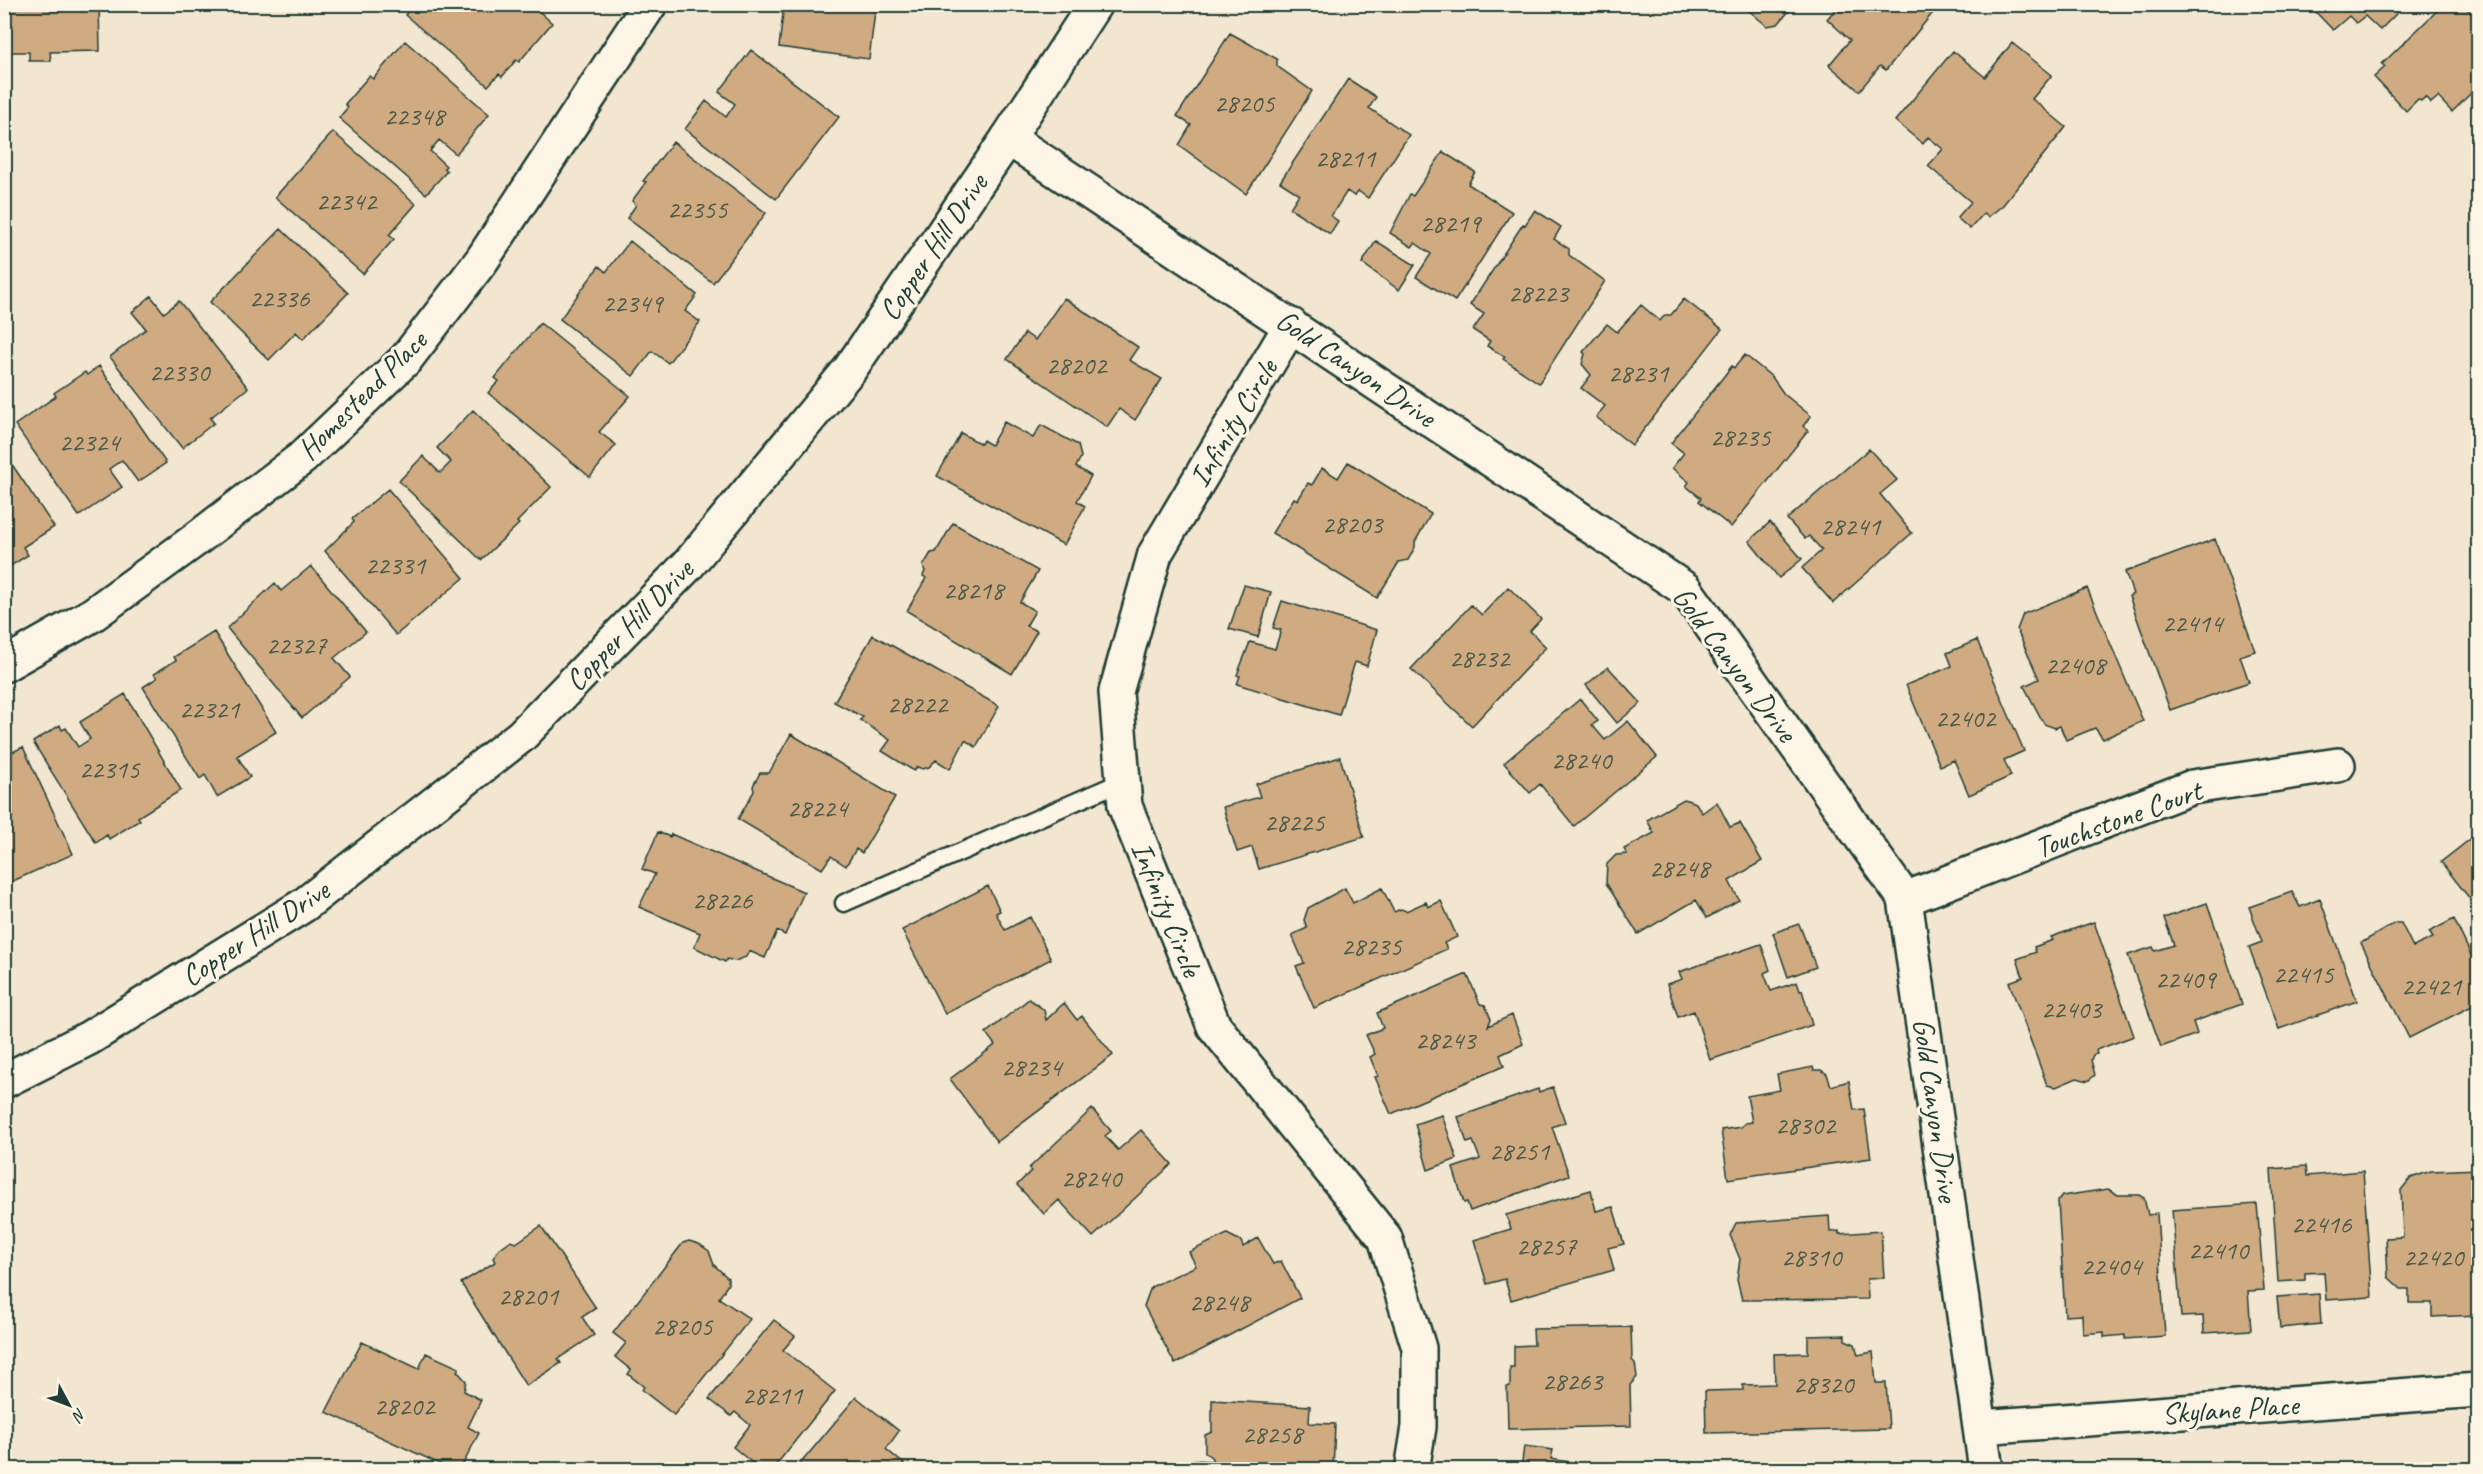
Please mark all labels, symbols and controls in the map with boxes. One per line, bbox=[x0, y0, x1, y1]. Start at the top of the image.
house number: 28205 bbox=[1214, 86, 1276, 120]
house number: 22348 bbox=[384, 99, 447, 133]
house number: 28211 bbox=[1315, 141, 1377, 175]
street label: Copper Hill Drive bbox=[870, 165, 997, 328]
house number: 22342 bbox=[316, 184, 378, 218]
house number: 22355 bbox=[667, 192, 729, 226]
house number: 28219 bbox=[1420, 206, 1482, 240]
house number: 28223 bbox=[1508, 276, 1570, 310]
house number: 22336 bbox=[249, 281, 310, 315]
house number: 22349 bbox=[602, 286, 664, 320]
street label: Gold Canyon Drive bbox=[1269, 301, 1445, 437]
street label: Homestead Place bbox=[289, 321, 436, 468]
house number: 28202 bbox=[1046, 348, 1108, 382]
street label: Infinity Circle bbox=[1180, 350, 1287, 494]
house number: 22330 bbox=[149, 355, 211, 389]
house number: 28231 bbox=[1608, 356, 1670, 390]
house number: 28235 bbox=[1710, 420, 1772, 454]
house number: 22324 bbox=[59, 425, 122, 459]
house number: 28203 bbox=[1322, 507, 1384, 541]
house number: 28241 bbox=[1820, 509, 1882, 543]
house number: 22331 bbox=[365, 548, 427, 582]
street label: Copper Hill Drive bbox=[557, 549, 703, 699]
house number: 28218 bbox=[943, 573, 1006, 607]
street label: Gold Canyon Drive bbox=[1664, 579, 1807, 751]
house number: 22414 bbox=[2162, 606, 2225, 640]
house number: 22327 bbox=[266, 628, 328, 662]
house number: 28232 bbox=[1449, 641, 1511, 675]
house number: 22408 bbox=[2045, 648, 2108, 682]
house number: 28222 bbox=[887, 687, 949, 721]
house number: 22321 bbox=[179, 692, 241, 726]
house number: 22402 bbox=[1935, 701, 1997, 735]
house number: 28240 bbox=[1551, 743, 1613, 777]
house number: 22315 bbox=[79, 752, 141, 786]
street label: Touchstone Court bbox=[2029, 770, 2210, 867]
house number: 28224 bbox=[787, 791, 850, 825]
house number: 28225 bbox=[1264, 805, 1326, 839]
street label: Infinity Circle bbox=[1123, 836, 1212, 984]
house number: 28248 bbox=[1649, 851, 1712, 885]
street label: Copper Hill Drive bbox=[174, 870, 338, 995]
house number: 28226 bbox=[692, 883, 753, 917]
house number: 28235 bbox=[1341, 929, 1403, 963]
house number: 22415 bbox=[2273, 957, 2335, 991]
house number: 22409 bbox=[2155, 962, 2217, 996]
house number: 22421 bbox=[2401, 969, 2463, 1003]
house number: 22403 bbox=[2041, 992, 2103, 1026]
street label: Gold Canyon Drive bbox=[1904, 1016, 1968, 1206]
house number: 28243 bbox=[1415, 1023, 1477, 1057]
house number: 28234 bbox=[1001, 1050, 1064, 1084]
house number: 28302 bbox=[1775, 1108, 1837, 1142]
house number: 28251 bbox=[1489, 1134, 1551, 1168]
house number: 28240 bbox=[1061, 1161, 1123, 1195]
house number: 22416 bbox=[2291, 1207, 2352, 1241]
house number: 28257 bbox=[1516, 1229, 1578, 1263]
house number: 22410 bbox=[2188, 1233, 2250, 1267]
house number: 28310 bbox=[1781, 1240, 1843, 1274]
house number: 22420 bbox=[2403, 1240, 2465, 1274]
house number: 22404 bbox=[2081, 1249, 2144, 1283]
house number: 28201 bbox=[498, 1279, 560, 1313]
house number: 28248 bbox=[1189, 1285, 1252, 1319]
house number: 28205 bbox=[652, 1309, 714, 1343]
house number: 28263 bbox=[1542, 1364, 1604, 1398]
house number: 28320 bbox=[1793, 1367, 1855, 1401]
north arrow bbox=[39, 1375, 99, 1435]
house number: 28211 bbox=[742, 1378, 804, 1412]
street label: Skylane Place bbox=[2160, 1385, 2302, 1433]
house number: 28202 bbox=[374, 1389, 436, 1423]
text: N bbox=[67, 1404, 90, 1427]
house number: 28258 bbox=[1242, 1417, 1305, 1451]

